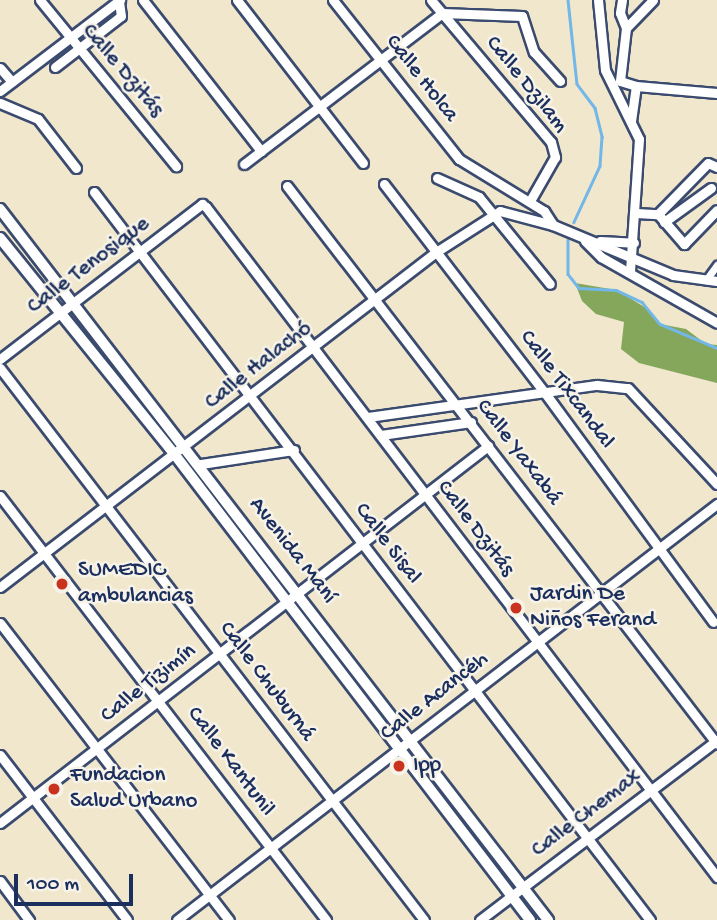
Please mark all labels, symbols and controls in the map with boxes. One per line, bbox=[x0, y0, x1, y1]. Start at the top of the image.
street label: Calle Dzitás bbox=[75, 19, 169, 123]
street label: Calle Holca bbox=[378, 30, 464, 128]
street label: Calle Dzilam bbox=[478, 31, 574, 139]
street label: Calle Tenosique bbox=[22, 211, 156, 321]
street label: Calle Halachó bbox=[200, 316, 318, 416]
street label: Calle Tixcandal bbox=[512, 325, 620, 455]
street label: Calle Yaxabá bbox=[469, 394, 567, 512]
street label: Calle Dzitás bbox=[430, 475, 520, 583]
street label: Avenida Maní bbox=[242, 492, 342, 610]
street label: Calle Sisal bbox=[348, 498, 426, 590]
place label: SUMEDIC ambulancias bbox=[78, 557, 193, 611]
marker: SUMEDIC ambulancias bbox=[52, 574, 72, 594]
place label: Jardin De Niños Ferand bbox=[530, 581, 656, 635]
marker: Jardin De Niños Ferand bbox=[508, 600, 524, 616]
street label: Calle Chuburná bbox=[212, 617, 320, 747]
street label: Calle Tizimín bbox=[96, 638, 202, 730]
street label: Calle Acancéh bbox=[375, 646, 495, 748]
street label: Calle Kantunil bbox=[180, 702, 280, 822]
place label: Ipp bbox=[413, 752, 441, 780]
marker: Ipp bbox=[391, 758, 407, 774]
place label: Fundacion Salud Urbano bbox=[70, 762, 197, 816]
street label: Calle Chemax bbox=[527, 764, 647, 864]
marker: Fundacion Salud Urbano bbox=[44, 779, 64, 799]
scale bar bbox=[18, 860, 136, 904]
text: 100 m bbox=[27, 873, 79, 898]

